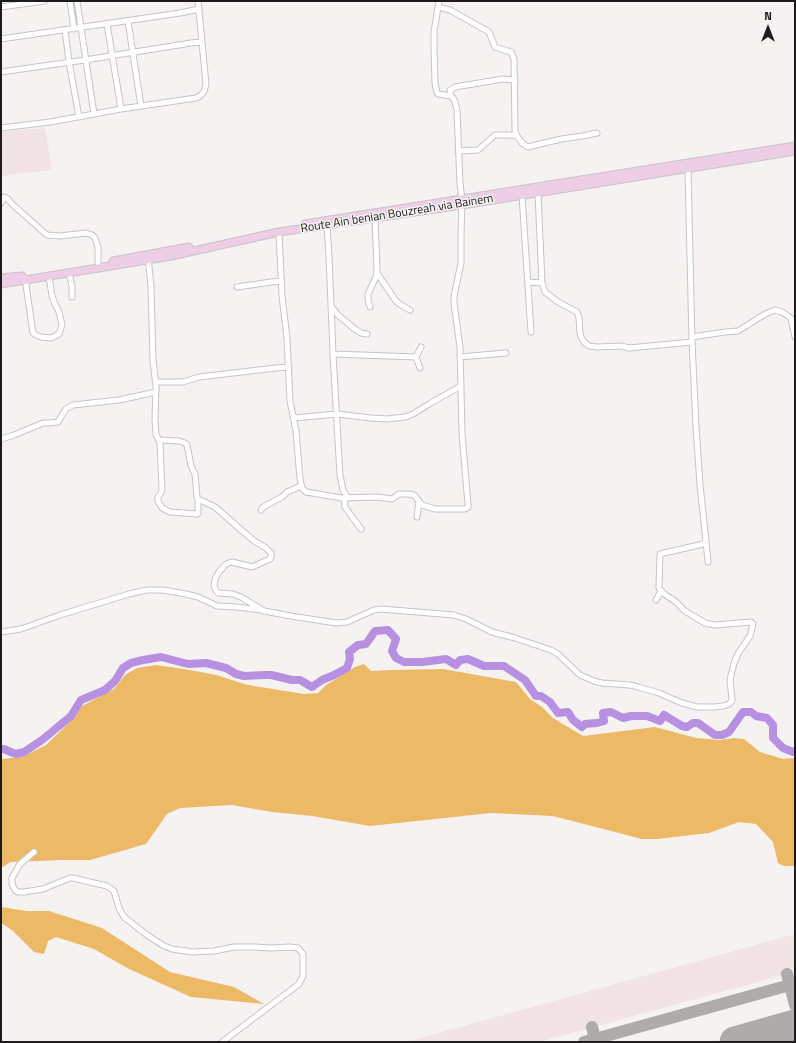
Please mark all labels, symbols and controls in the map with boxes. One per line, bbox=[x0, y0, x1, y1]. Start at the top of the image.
north arrow bbox=[748, 8, 788, 48]
text: N bbox=[764, 8, 772, 24]
street label: Route Ain benian Bouzreah via Bainem bbox=[300, 192, 494, 236]

